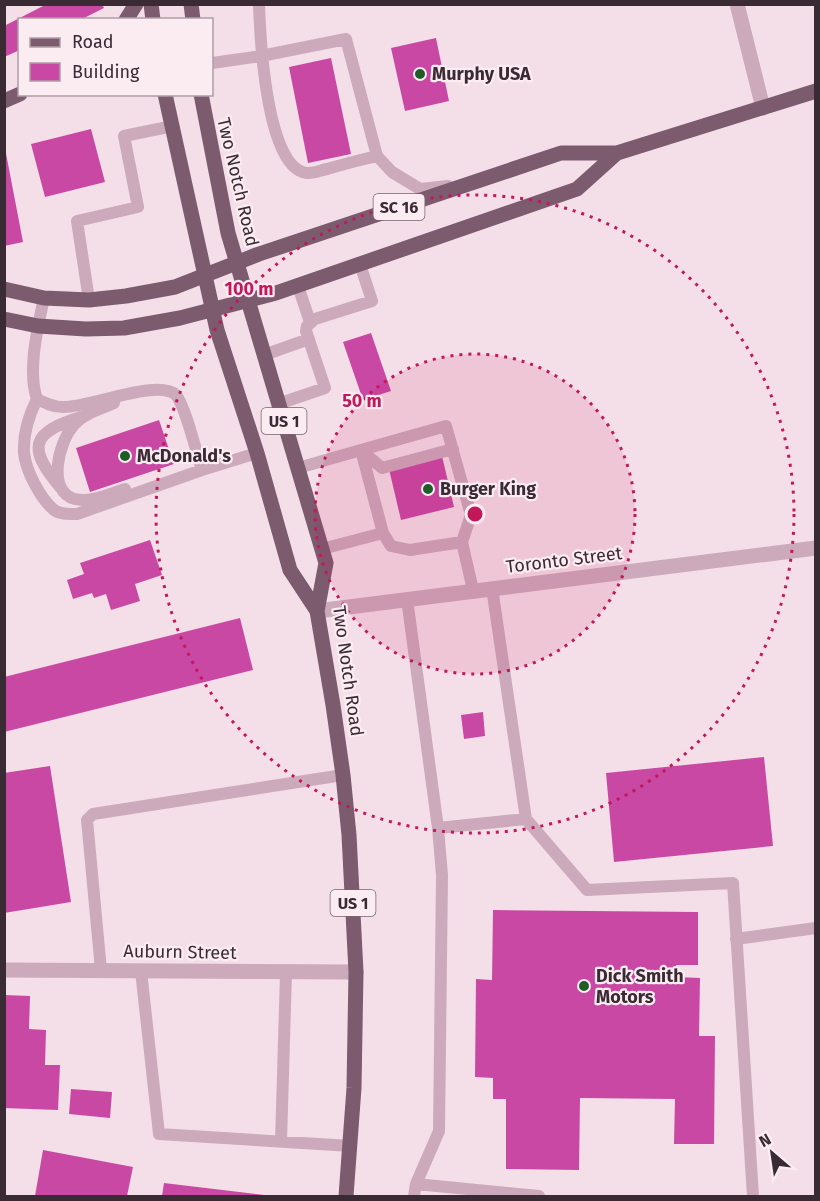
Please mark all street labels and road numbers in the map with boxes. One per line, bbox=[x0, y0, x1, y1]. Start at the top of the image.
street label: Two Notch Road bbox=[213, 115, 263, 249]
road number: SC 16 bbox=[374, 194, 424, 220]
road number: US 1 bbox=[262, 408, 306, 434]
street label: Toronto Street bbox=[505, 542, 624, 578]
street label: Two Notch Road bbox=[328, 604, 368, 738]
road number: US 1 bbox=[330, 890, 376, 916]
street label: Auburn Street bbox=[123, 940, 237, 964]

